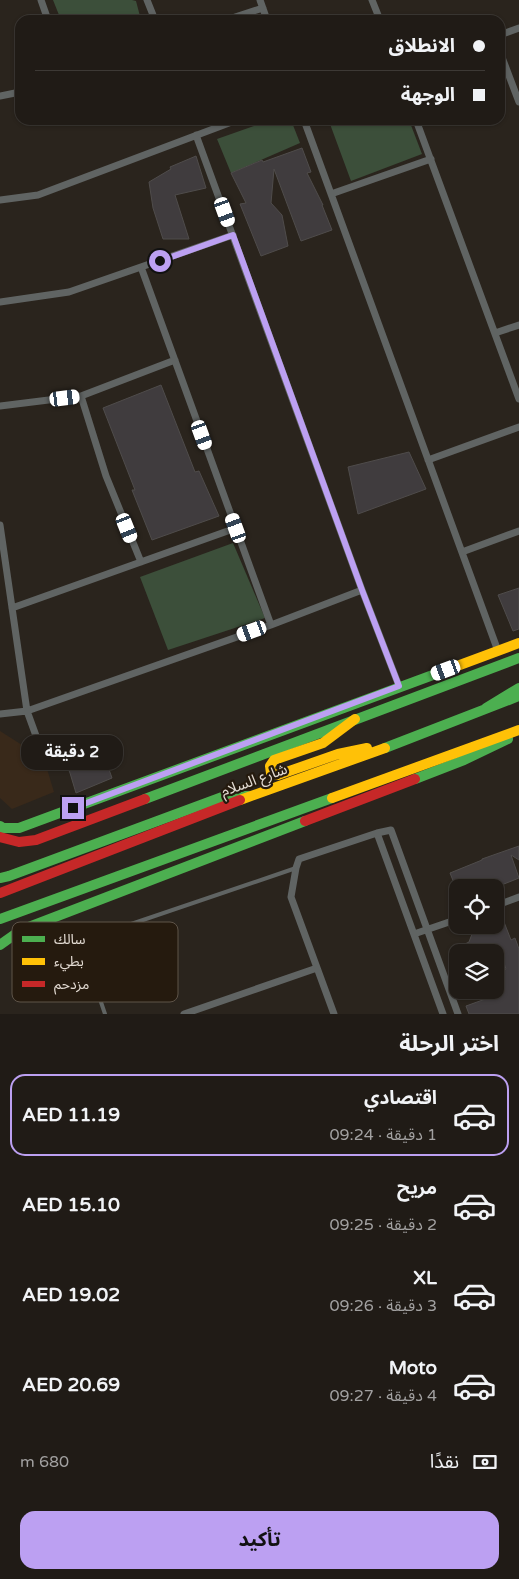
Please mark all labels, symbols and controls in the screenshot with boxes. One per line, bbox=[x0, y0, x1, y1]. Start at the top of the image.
text: الانطلاق bbox=[389, 35, 455, 57]
text: الوجهة bbox=[401, 84, 455, 106]
car bbox=[212, 195, 237, 229]
route start bbox=[149, 250, 171, 272]
car bbox=[49, 389, 80, 407]
car bbox=[189, 418, 214, 452]
car bbox=[114, 511, 139, 545]
car bbox=[223, 511, 248, 545]
car bbox=[235, 619, 268, 643]
car bbox=[429, 658, 462, 682]
callout: 2 دقيقة bbox=[22, 736, 124, 770]
text: 2 دقيقة bbox=[45, 742, 99, 762]
street label: شارع السلام bbox=[218, 760, 291, 803]
route end bbox=[62, 797, 84, 819]
map controls bbox=[449, 879, 504, 999]
button: locate bbox=[449, 879, 504, 934]
legend bbox=[12, 922, 178, 1002]
text: سالك bbox=[54, 931, 86, 948]
button: layers bbox=[449, 944, 504, 999]
text: بطيء bbox=[54, 953, 84, 972]
text: مزدحم bbox=[54, 976, 89, 995]
text: اختر الرحلة bbox=[399, 1031, 499, 1057]
text: اقتصادي bbox=[364, 1087, 437, 1109]
icon: car bbox=[452, 1093, 497, 1138]
text: AED 11.19 bbox=[22, 1104, 120, 1126]
text: 1 دقيقة · 09:24 bbox=[329, 1125, 437, 1145]
text: مريح bbox=[397, 1177, 437, 1199]
icon: car bbox=[452, 1183, 497, 1228]
text: AED 15.10 bbox=[22, 1194, 120, 1216]
text: 2 دقيقة · 09:25 bbox=[329, 1215, 437, 1235]
text: XL bbox=[413, 1267, 437, 1289]
icon: car bbox=[452, 1273, 497, 1318]
text: AED 19.02 bbox=[22, 1284, 120, 1306]
text: 3 دقيقة · 09:26 bbox=[329, 1296, 437, 1316]
text: Moto bbox=[389, 1357, 437, 1379]
icon: car bbox=[452, 1363, 497, 1408]
text: AED 20.69 bbox=[22, 1374, 120, 1396]
text: 4 دقيقة · 09:27 bbox=[329, 1386, 437, 1406]
icon: cash bbox=[471, 1448, 499, 1476]
text: نقدًا bbox=[430, 1451, 459, 1473]
text: 680 m bbox=[20, 1452, 69, 1472]
button: تأكيد bbox=[20, 1511, 499, 1569]

